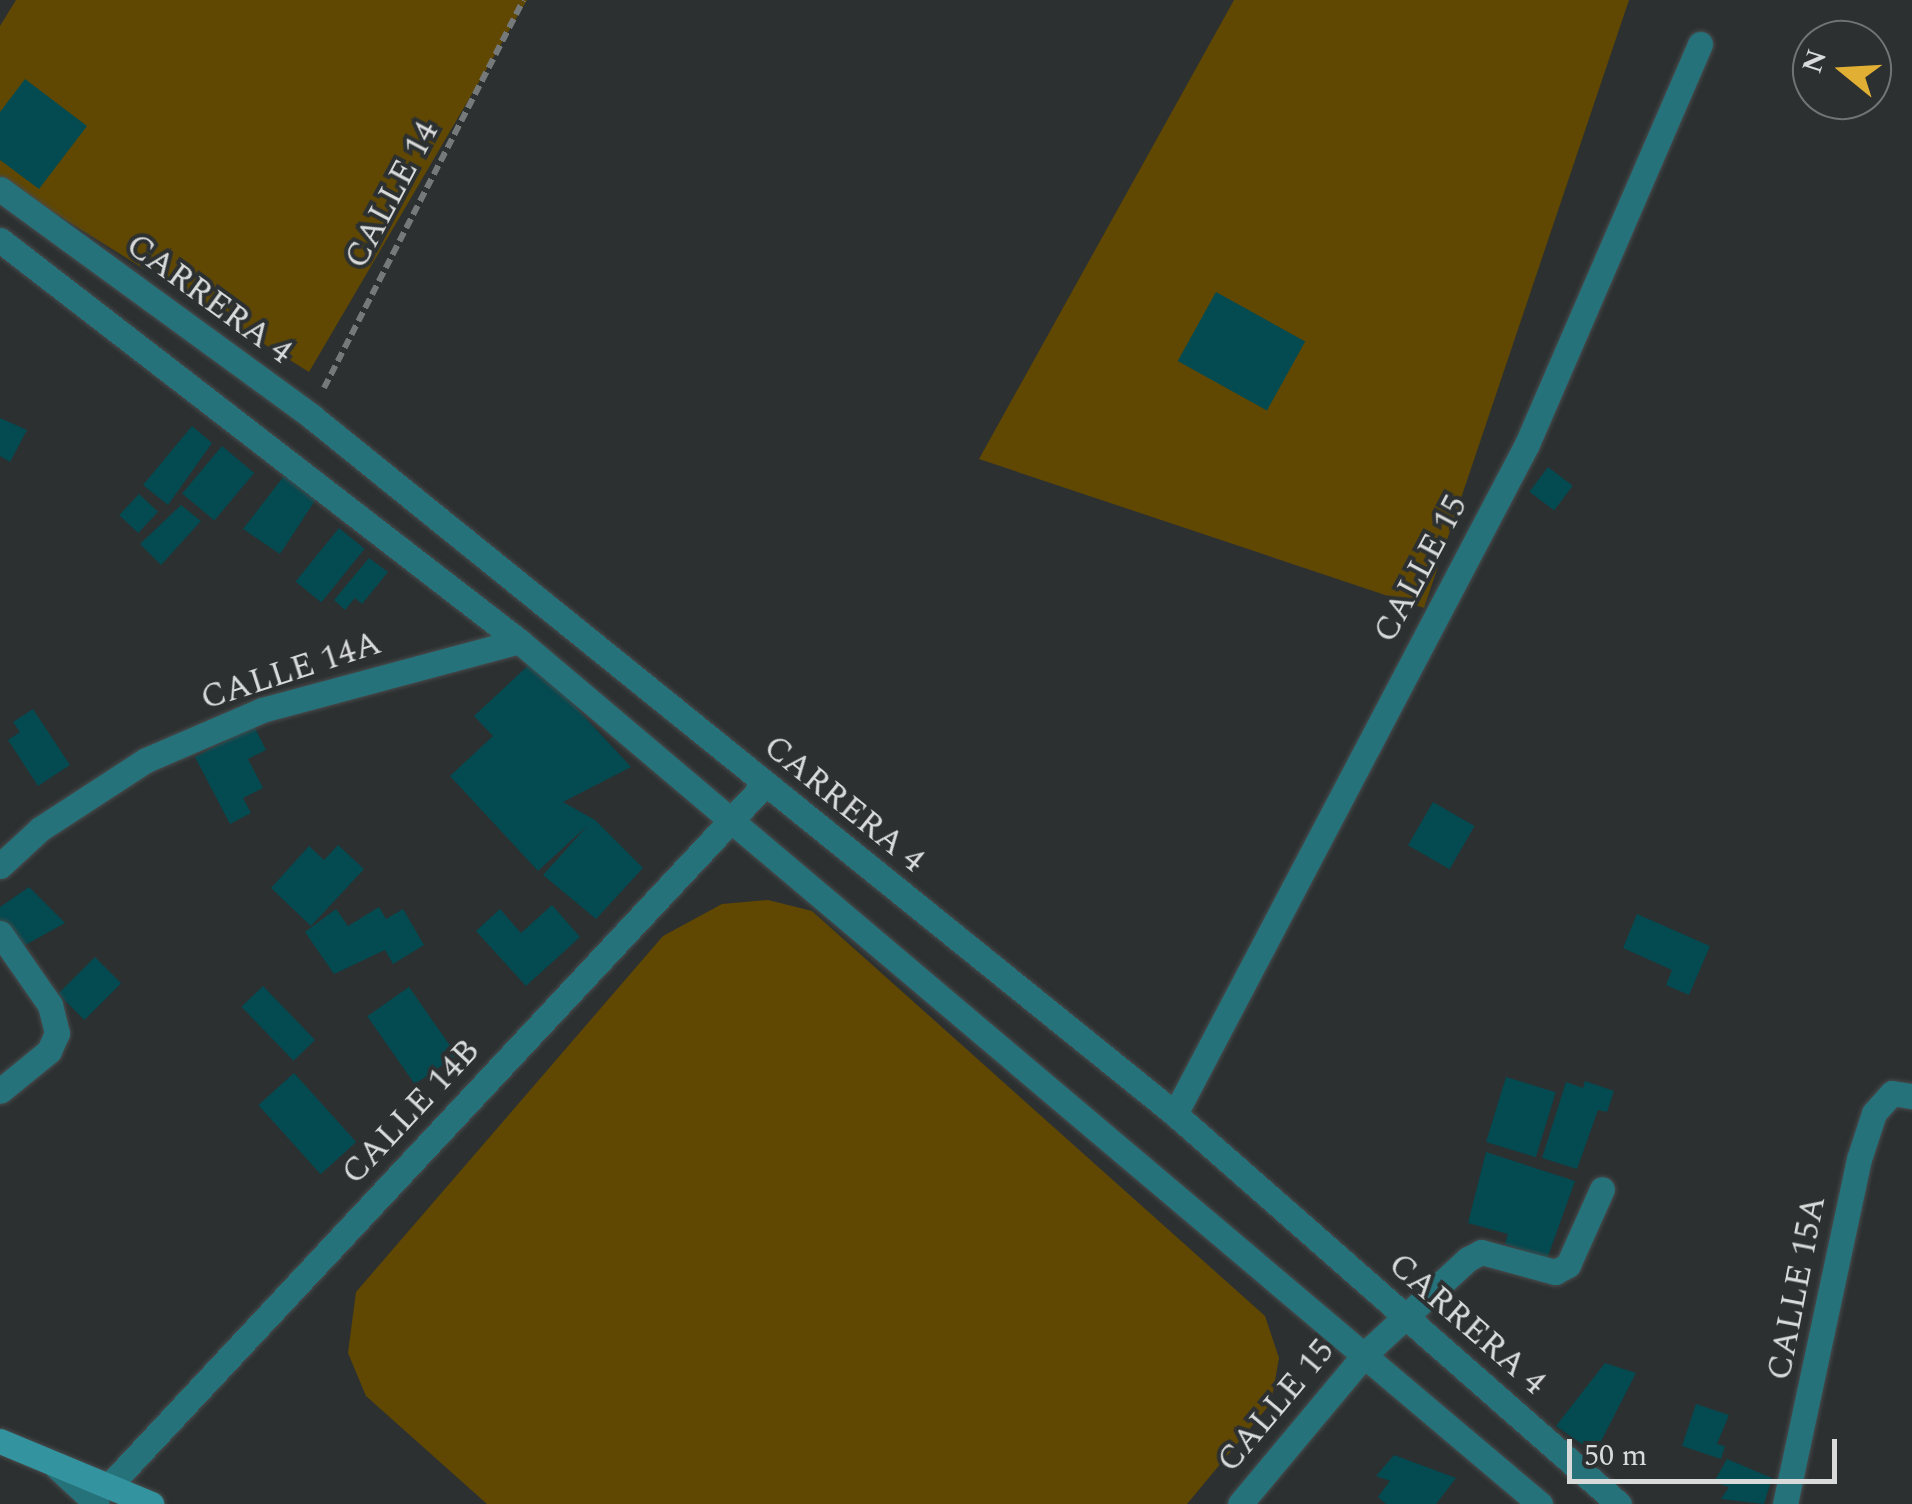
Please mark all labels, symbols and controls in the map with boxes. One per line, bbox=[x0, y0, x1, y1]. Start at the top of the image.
north arrow bbox=[1792, 20, 1892, 120]
text: N bbox=[1791, 44, 1839, 79]
street label: CALLE 14 bbox=[336, 114, 448, 276]
street label: CARRERA 4 bbox=[118, 225, 300, 373]
street label: CALLE 15 bbox=[1365, 488, 1477, 650]
street label: CALLE 14A bbox=[195, 622, 387, 720]
street label: CARRERA 4 bbox=[755, 726, 933, 882]
street label: CALLE 14B bbox=[333, 1030, 489, 1194]
street label: CALLE 15A bbox=[1759, 1192, 1835, 1384]
street label: CARRERA 4 bbox=[1379, 1244, 1555, 1404]
street label: CALLE 15 bbox=[1208, 1331, 1344, 1481]
scale bar bbox=[1572, 1419, 1842, 1481]
text: 50 m bbox=[1584, 1433, 1647, 1479]

